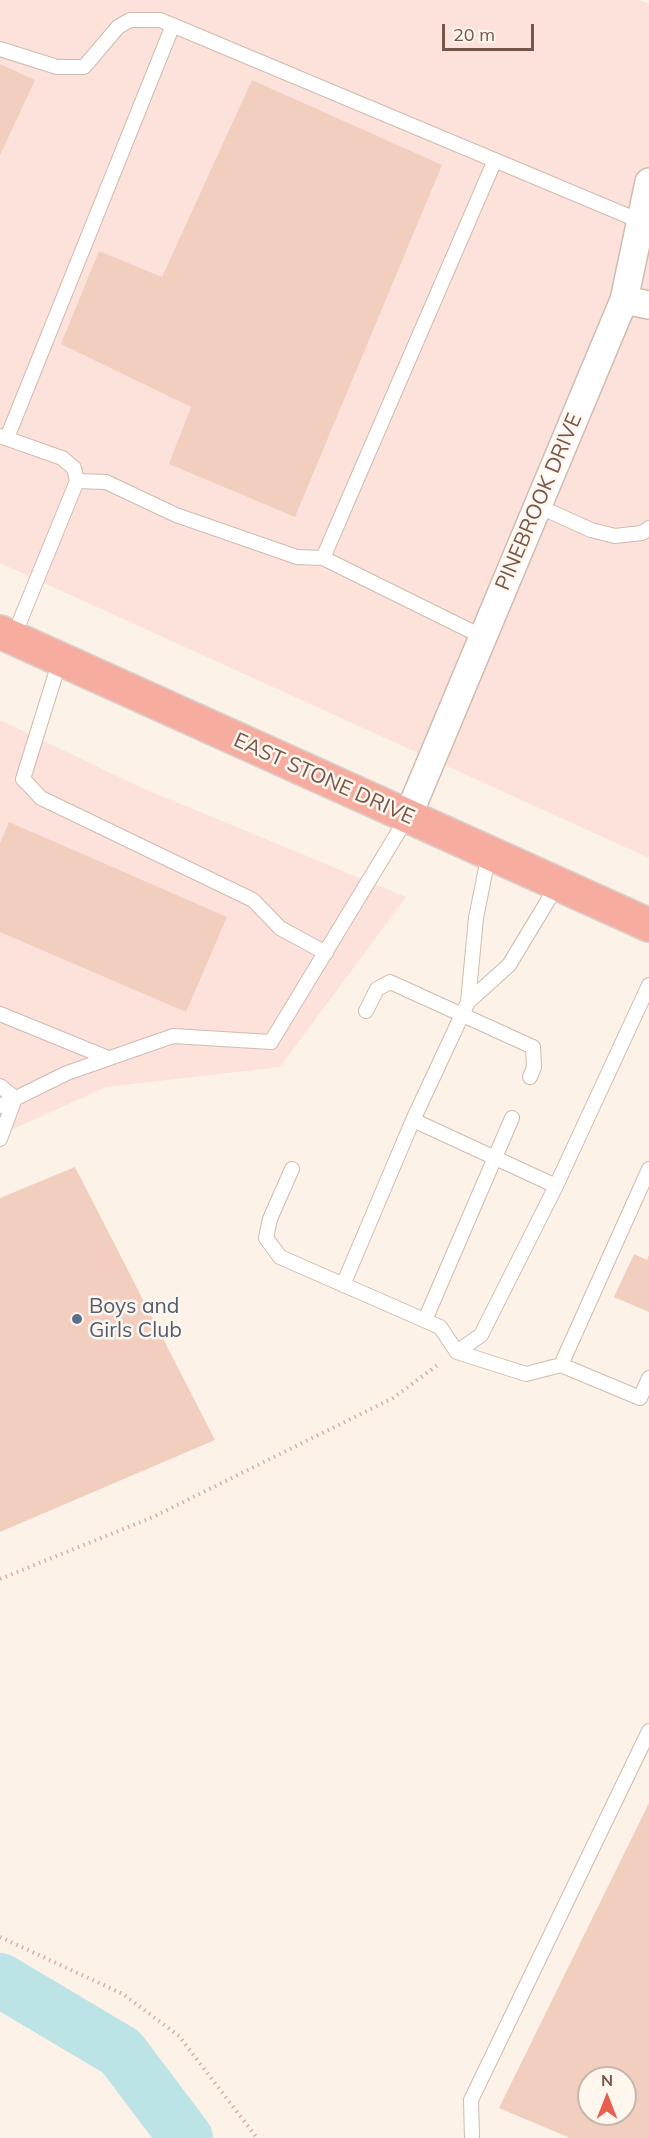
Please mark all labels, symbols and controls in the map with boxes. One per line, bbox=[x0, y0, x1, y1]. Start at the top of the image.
scale bar bbox=[445, 12, 536, 50]
text: 20 m bbox=[453, 23, 495, 46]
street label: PINEBROOK DRIVE bbox=[490, 410, 588, 594]
street label: EAST STONE DRIVE bbox=[230, 728, 418, 830]
place label: Boys and Girls Club bbox=[89, 1294, 182, 1344]
marker: Boys and Girls Club bbox=[70, 1312, 84, 1326]
north arrow bbox=[577, 2066, 637, 2126]
text: N bbox=[601, 2070, 613, 2090]

